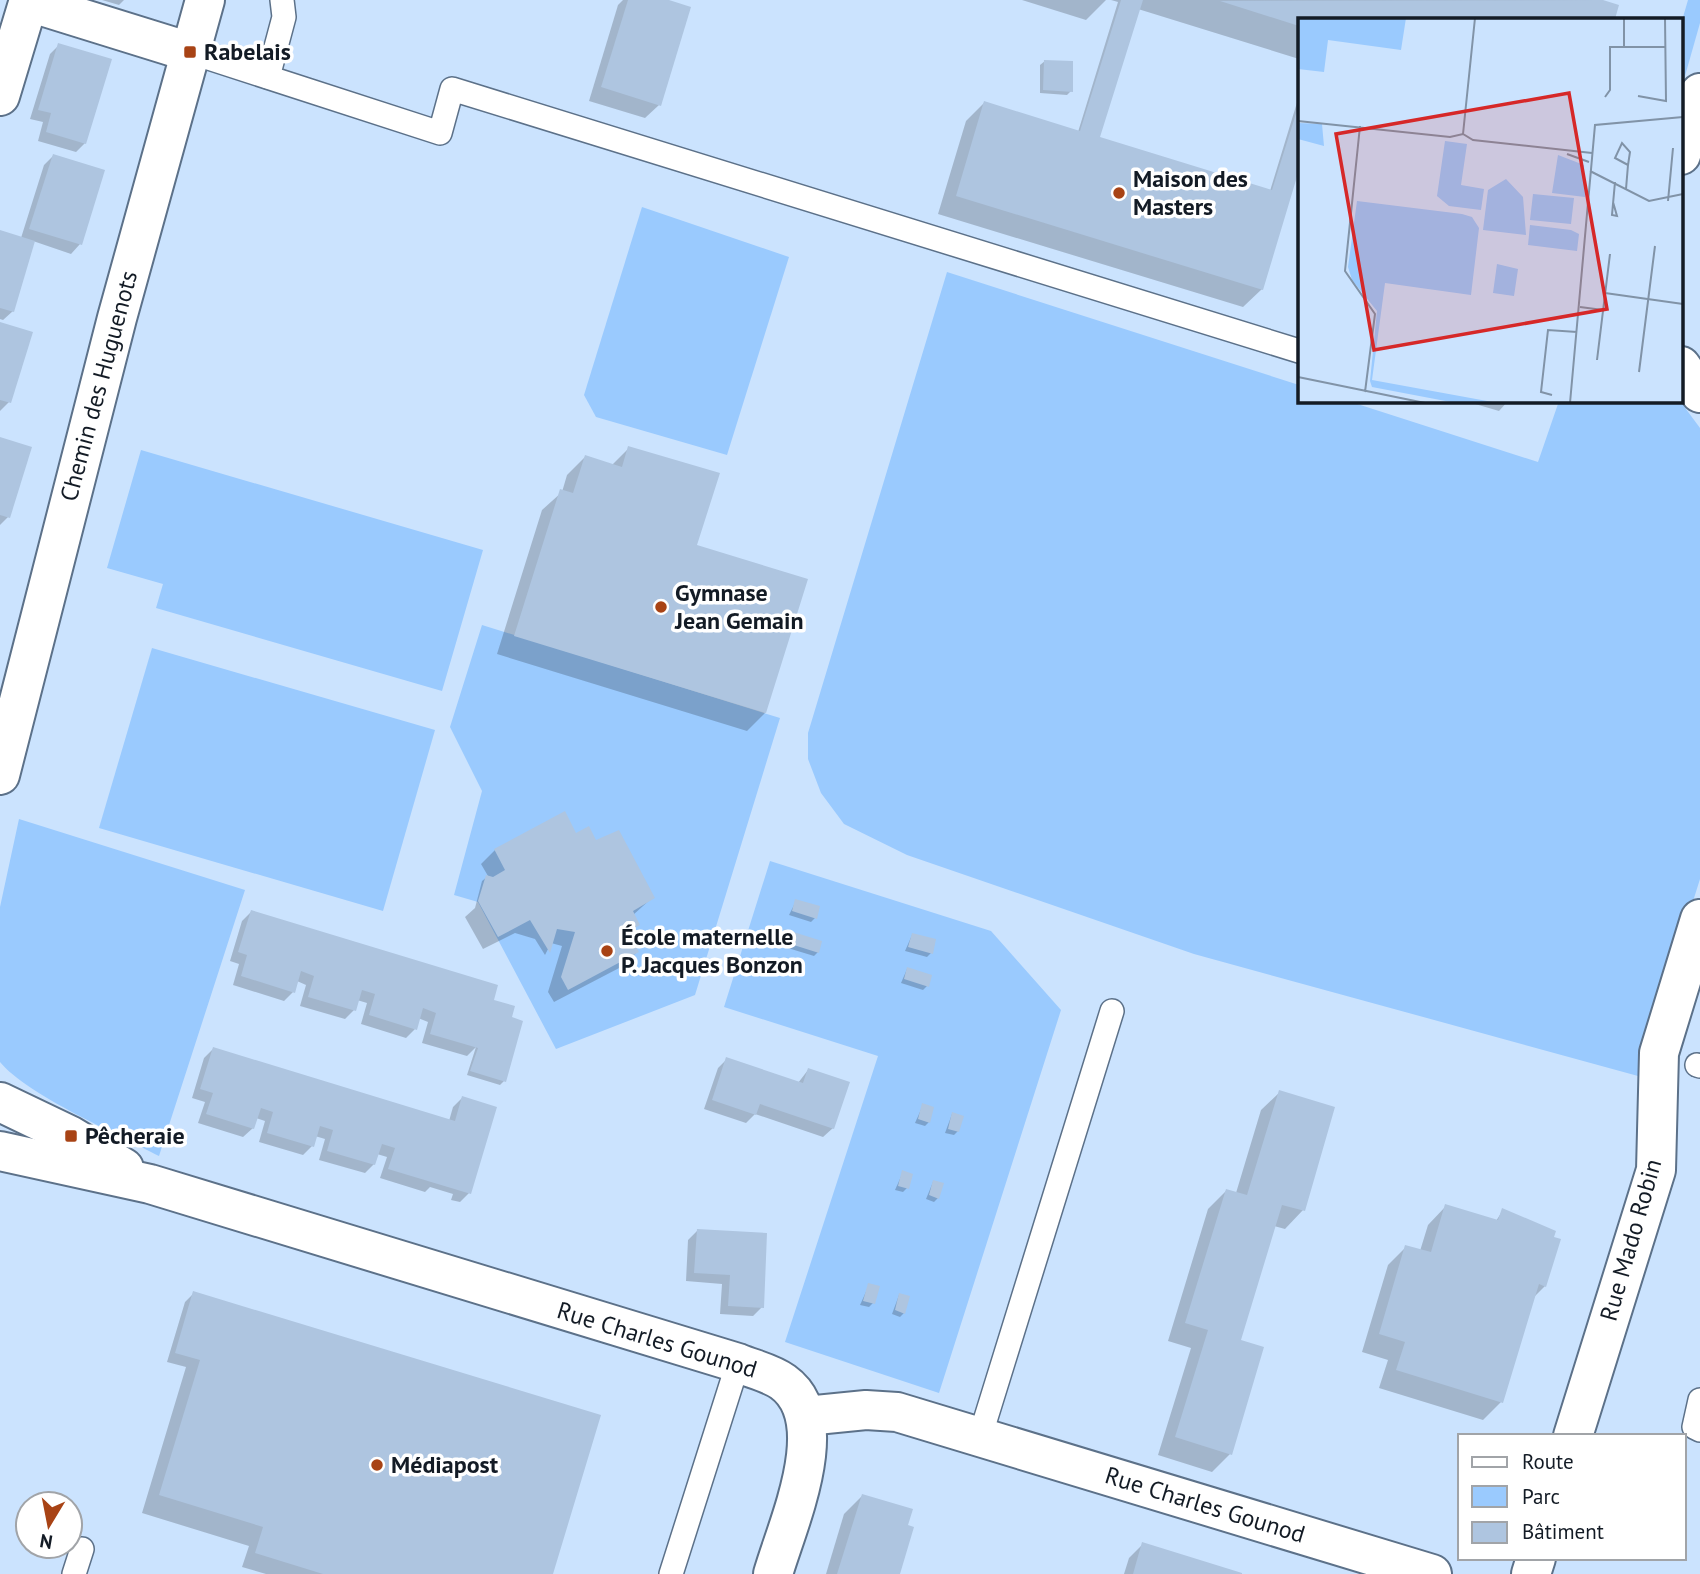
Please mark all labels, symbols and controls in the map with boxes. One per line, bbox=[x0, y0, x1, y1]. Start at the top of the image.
inset map bbox=[1298, 18, 1682, 402]
place label: Rabelais bbox=[204, 36, 291, 67]
marker: Rabelais bbox=[182, 44, 198, 60]
place label: Maison des Masters bbox=[1133, 163, 1248, 222]
marker: Maison des Masters bbox=[1111, 185, 1127, 201]
street label: Chemin des Huguenots bbox=[53, 267, 144, 505]
place label: Gymnase Jean Gemain bbox=[674, 577, 804, 636]
marker: Gymnase Jean Gemain bbox=[653, 599, 669, 615]
place label: École maternelle P. Jacques Bonzon bbox=[621, 921, 803, 980]
marker: École maternelle P. Jacques Bonzon bbox=[599, 943, 615, 959]
place label: Pêcheraie bbox=[85, 1120, 185, 1151]
marker: Pêcheraie bbox=[63, 1128, 79, 1144]
street label: Rue Mado Robin bbox=[1593, 1155, 1668, 1324]
street label: Rue Charles Gounod bbox=[553, 1294, 761, 1385]
legend bbox=[1458, 1434, 1686, 1560]
text: Route bbox=[1522, 1448, 1574, 1475]
place label: Médiapost bbox=[391, 1449, 499, 1480]
marker: Médiapost bbox=[369, 1457, 385, 1473]
street label: Rue Charles Gounod bbox=[1101, 1459, 1309, 1550]
text: Parc bbox=[1522, 1483, 1560, 1510]
north arrow bbox=[14, 1490, 84, 1560]
text: Bâtiment bbox=[1522, 1518, 1604, 1545]
text: N bbox=[38, 1529, 54, 1555]

